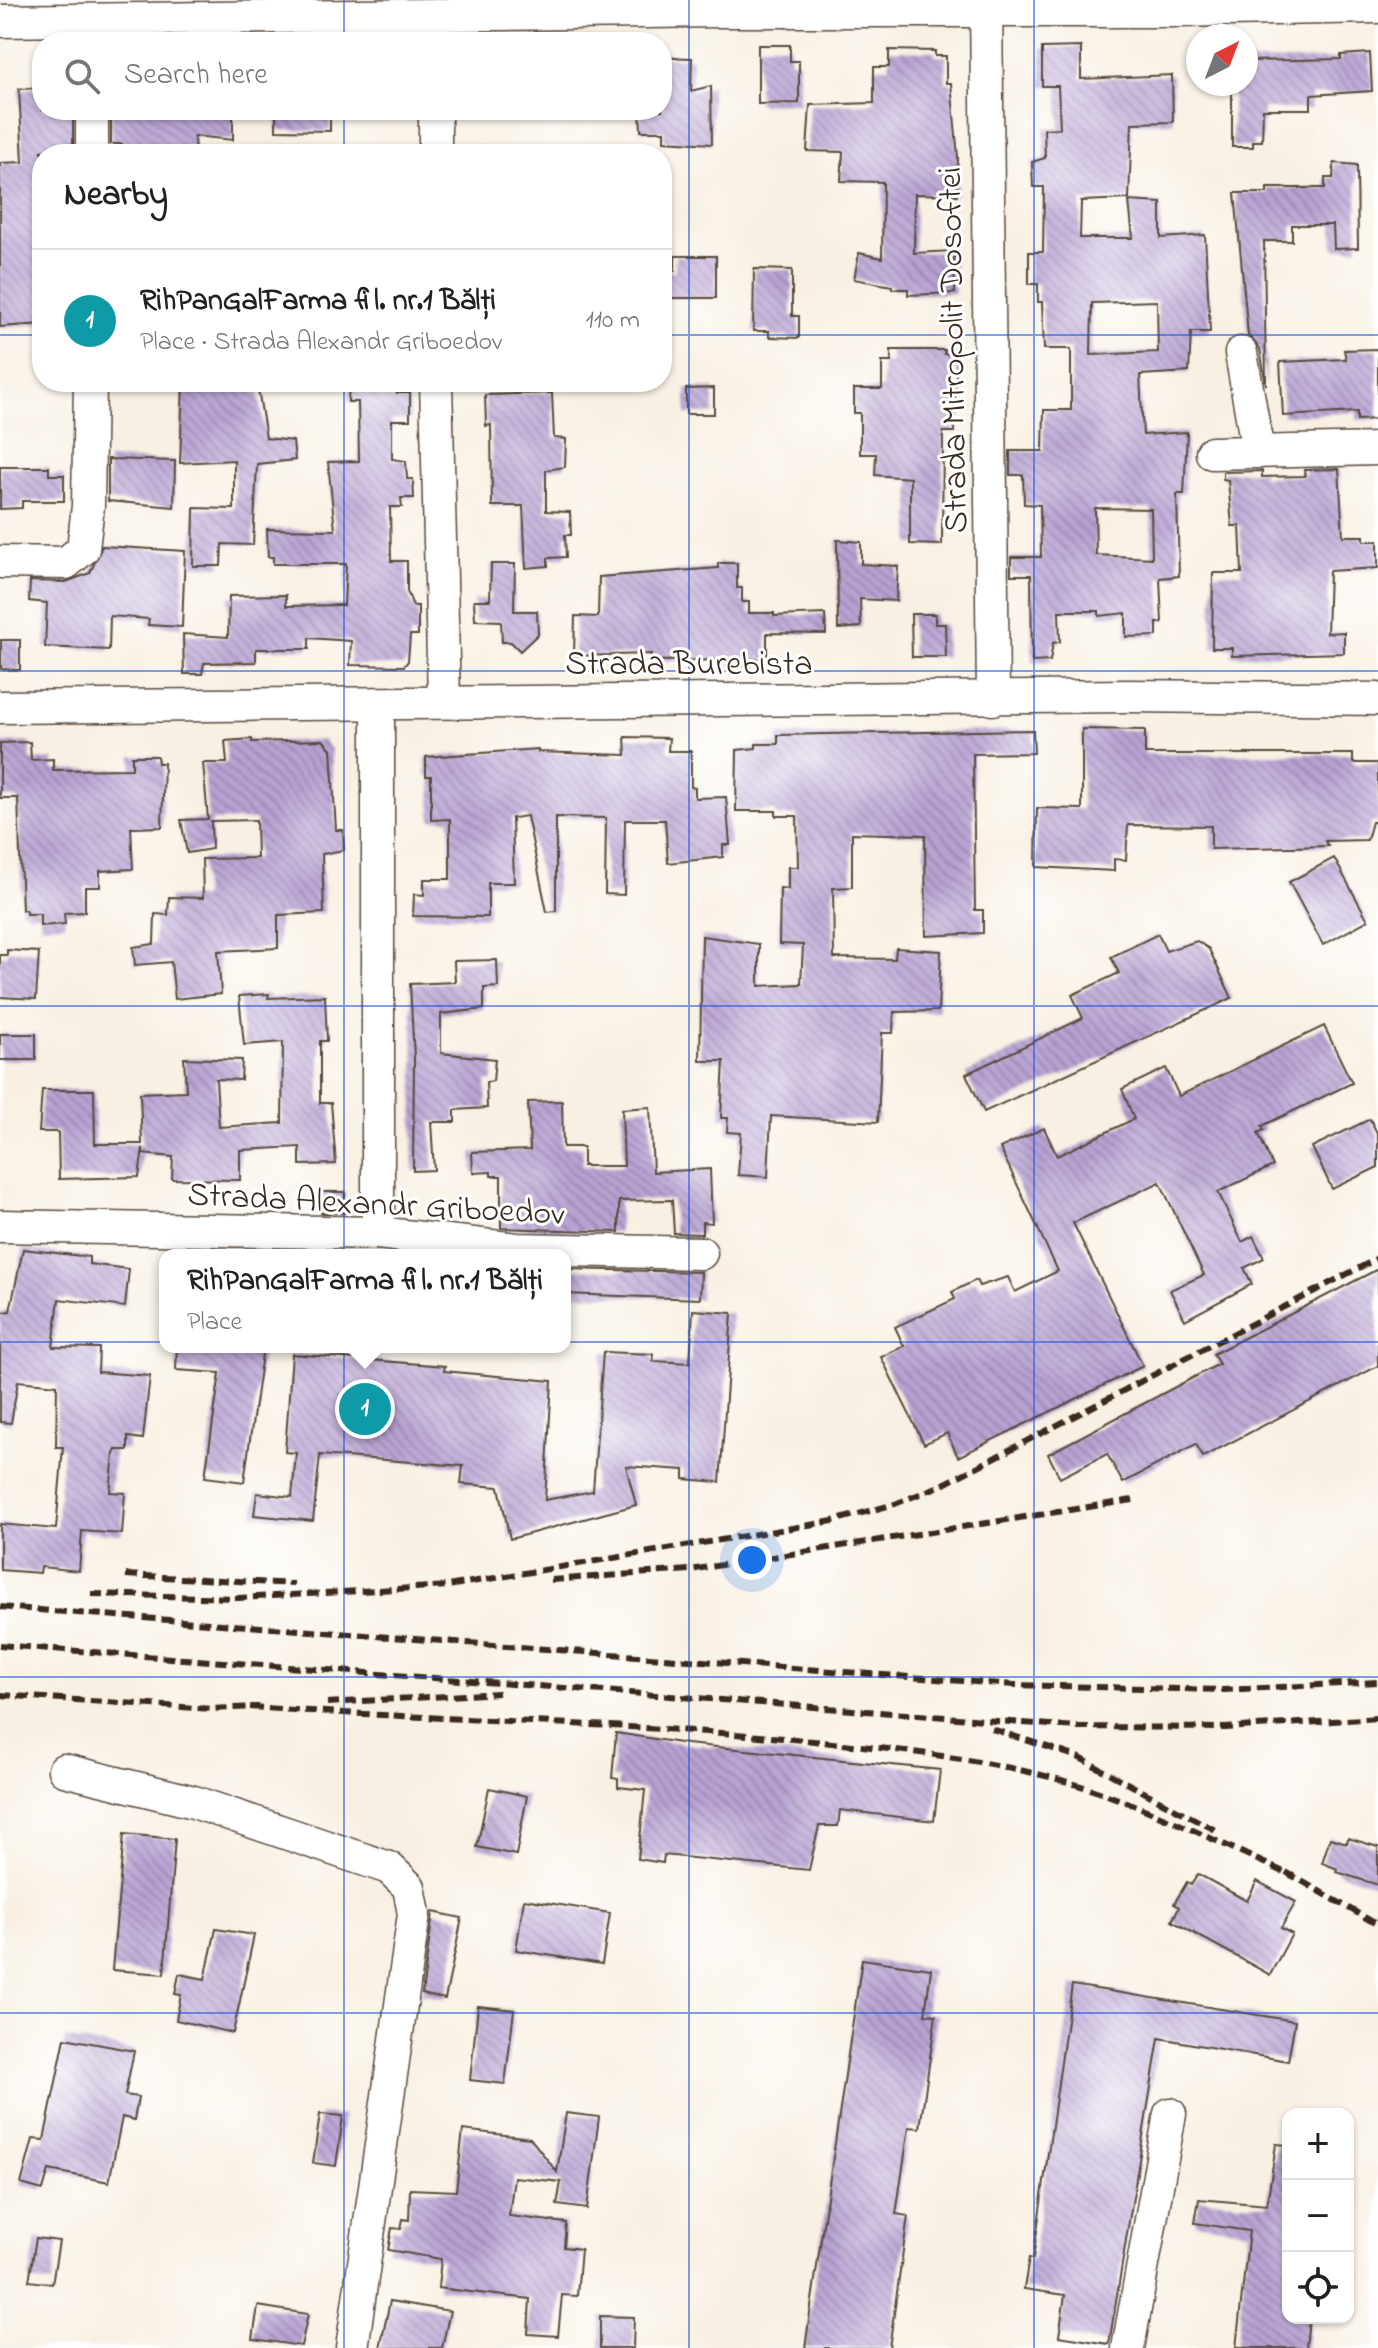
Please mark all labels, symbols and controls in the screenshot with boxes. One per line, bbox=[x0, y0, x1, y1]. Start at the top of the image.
north arrow bbox=[1186, 24, 1258, 96]
search box bbox=[32, 32, 672, 120]
icon: search bbox=[60, 54, 104, 98]
text: Search here bbox=[124, 54, 268, 98]
street label: Strada Mitropolit Dosoftei bbox=[927, 166, 983, 533]
text: Nearby bbox=[64, 171, 168, 221]
text: RihPanGalFarma fil. nr.1 Bălți bbox=[140, 280, 496, 324]
text: 1 bbox=[86, 302, 94, 340]
text: 110 m bbox=[586, 302, 640, 340]
text: Place · Strada Alexandr Griboedov bbox=[140, 324, 502, 362]
street label: Strada Burebista bbox=[565, 641, 813, 691]
street label: Strada Alexandr Griboedov bbox=[186, 1171, 566, 1241]
popup bbox=[159, 1249, 571, 1353]
text: RihPanGalFarma fil. nr.1 Bălți bbox=[187, 1260, 543, 1304]
text: Place bbox=[187, 1304, 242, 1342]
pin: 1 bbox=[339, 1379, 391, 1439]
your location bbox=[732, 1540, 772, 1580]
map controls bbox=[1282, 2108, 1354, 2324]
button: + bbox=[1282, 2108, 1354, 2180]
button: − bbox=[1282, 2180, 1354, 2252]
button: locate bbox=[1282, 2252, 1354, 2324]

